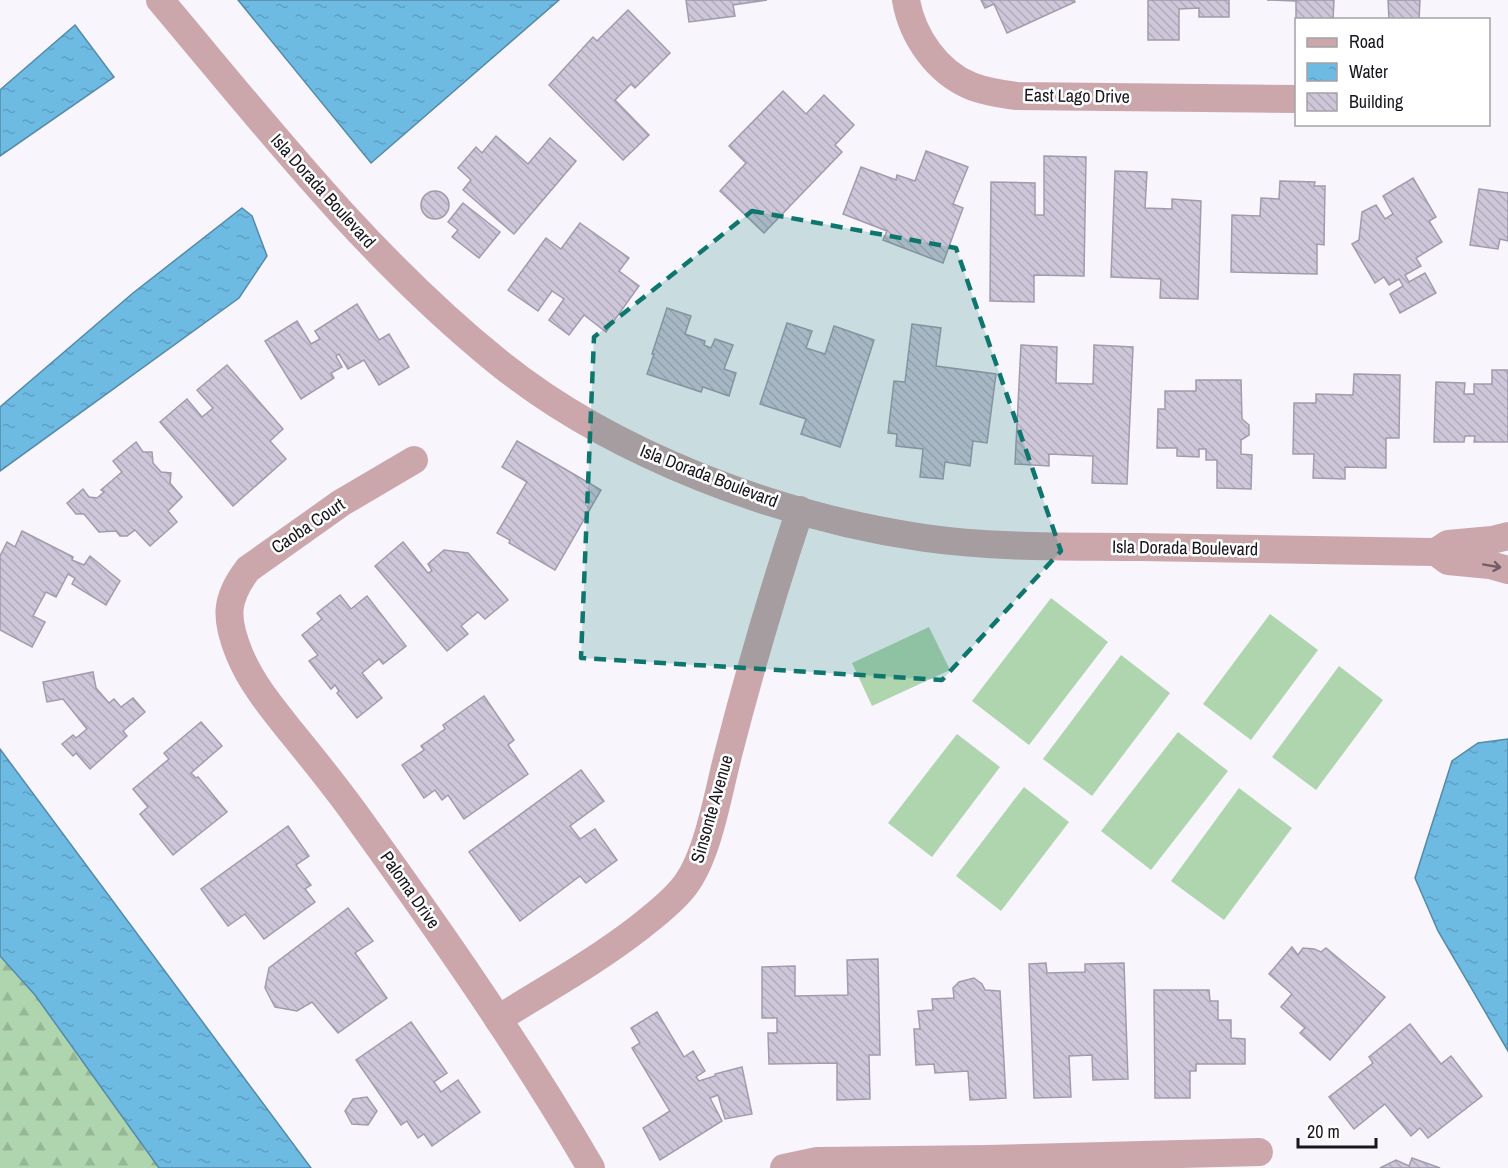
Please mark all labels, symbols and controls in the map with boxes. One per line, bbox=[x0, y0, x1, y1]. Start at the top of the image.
legend bbox=[1295, 18, 1490, 126]
text: Road bbox=[1349, 29, 1384, 54]
text: Water bbox=[1349, 59, 1388, 84]
street label: East Lago Drive bbox=[1024, 82, 1130, 109]
text: Building bbox=[1349, 89, 1404, 114]
street label: Isla Dorada Boulevard bbox=[265, 128, 382, 253]
street label: Isla Dorada Boulevard bbox=[637, 438, 782, 513]
street label: Caoba Court bbox=[266, 492, 349, 559]
street label: Isla Dorada Boulevard bbox=[1112, 534, 1258, 561]
one-way arrow bbox=[1481, 561, 1501, 572]
street label: Sinsonte Avenue bbox=[684, 752, 739, 866]
street label: Paloma Drive bbox=[375, 846, 446, 934]
scale bar bbox=[1298, 1111, 1376, 1149]
text: 20 m bbox=[1307, 1119, 1340, 1144]

